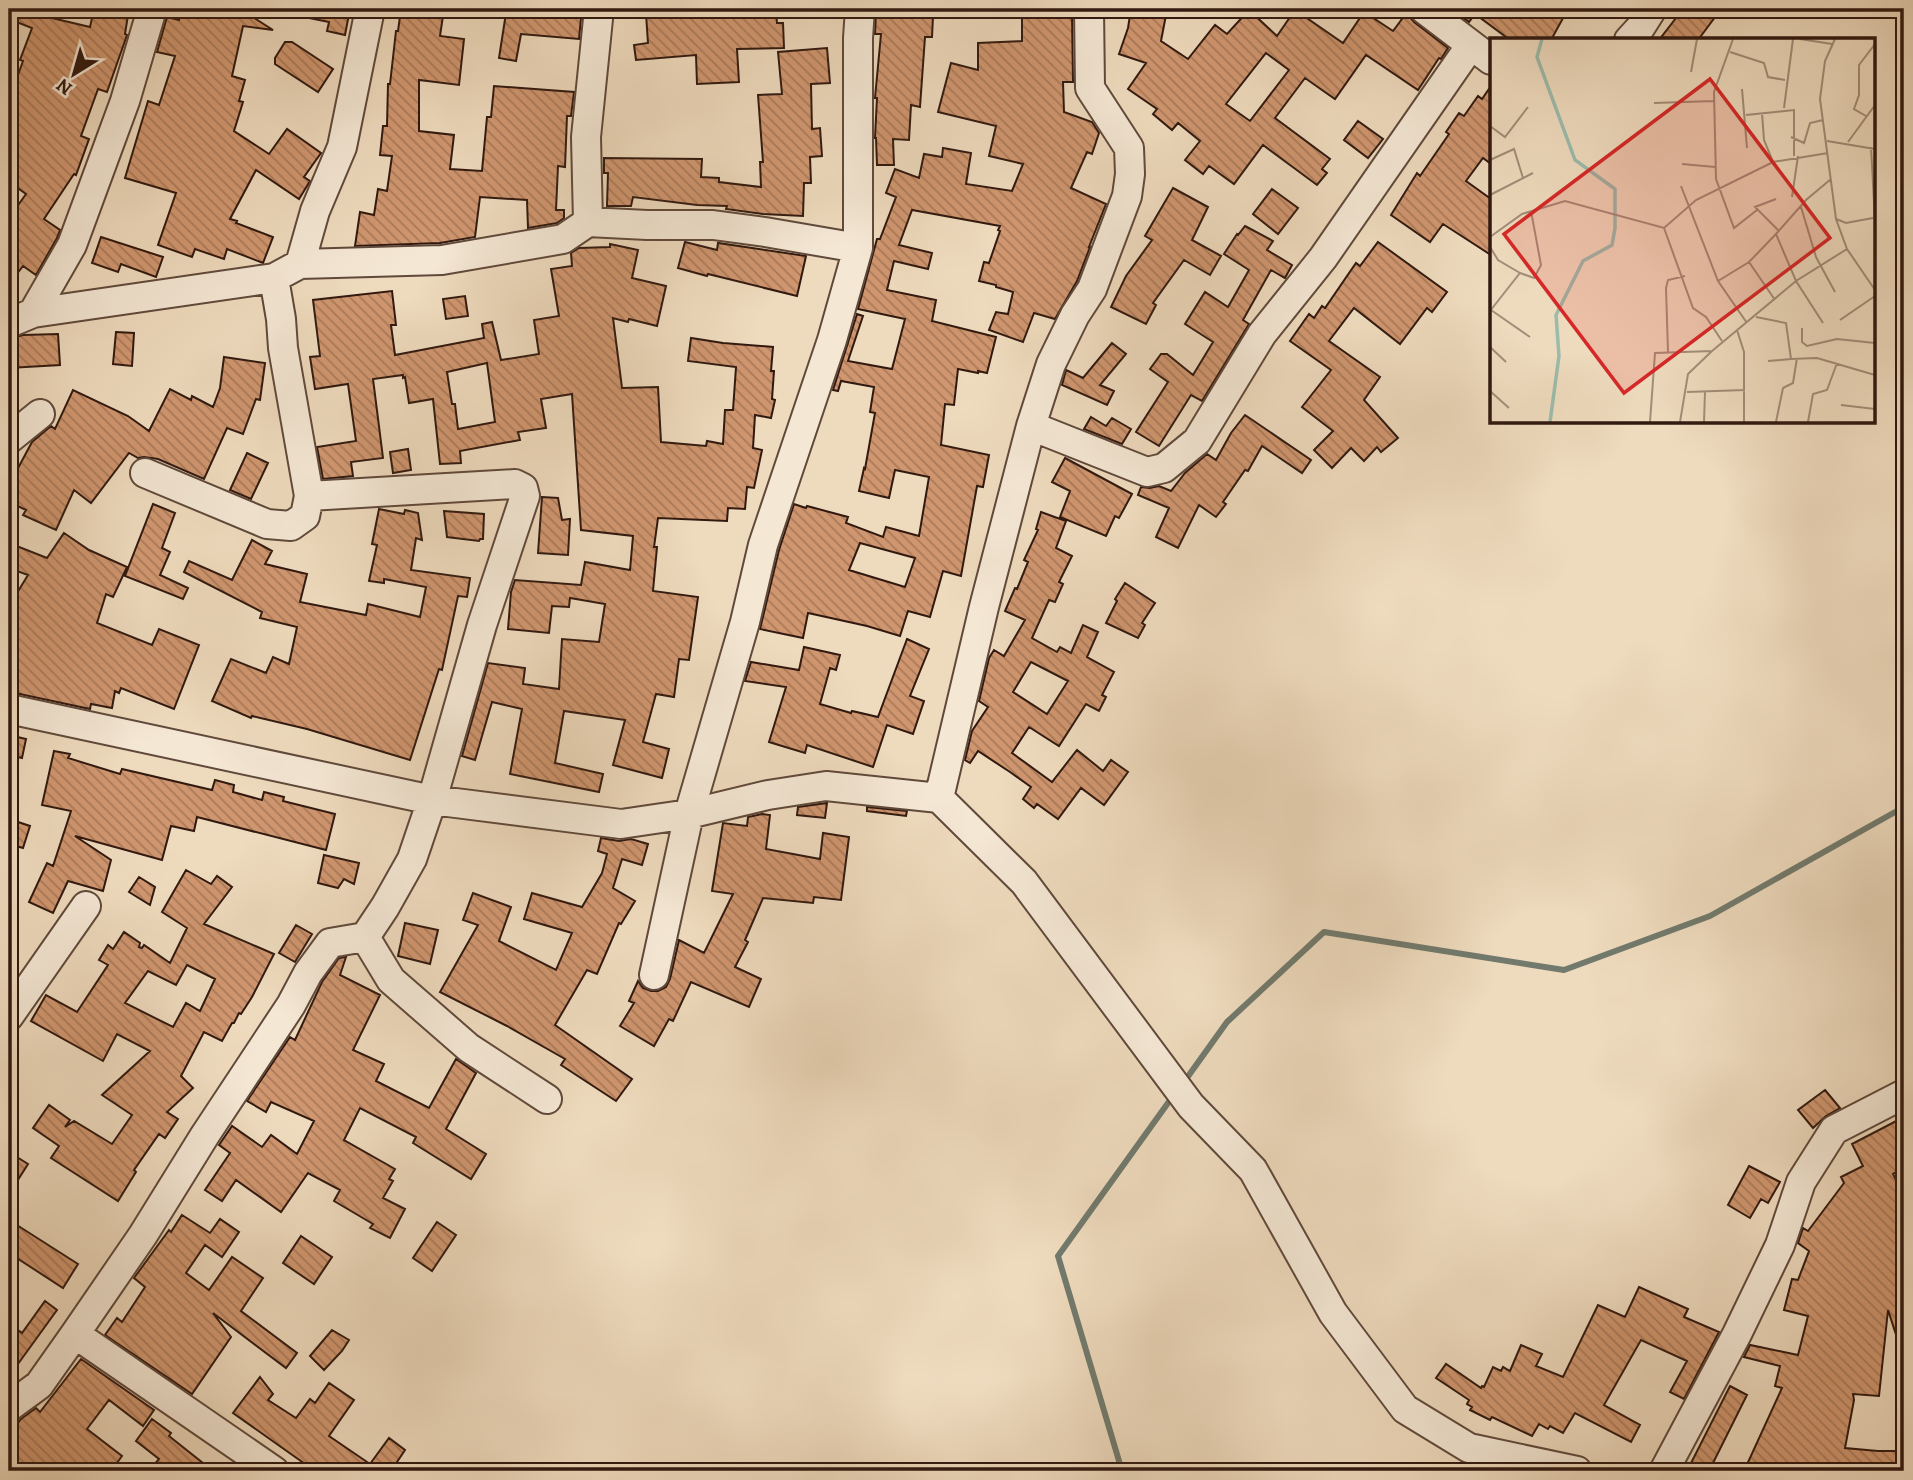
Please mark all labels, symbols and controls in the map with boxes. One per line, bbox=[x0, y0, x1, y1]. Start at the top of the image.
north arrow bbox=[38, 38, 108, 108]
inset map bbox=[1490, 38, 1874, 424]
text: N bbox=[51, 72, 78, 101]

